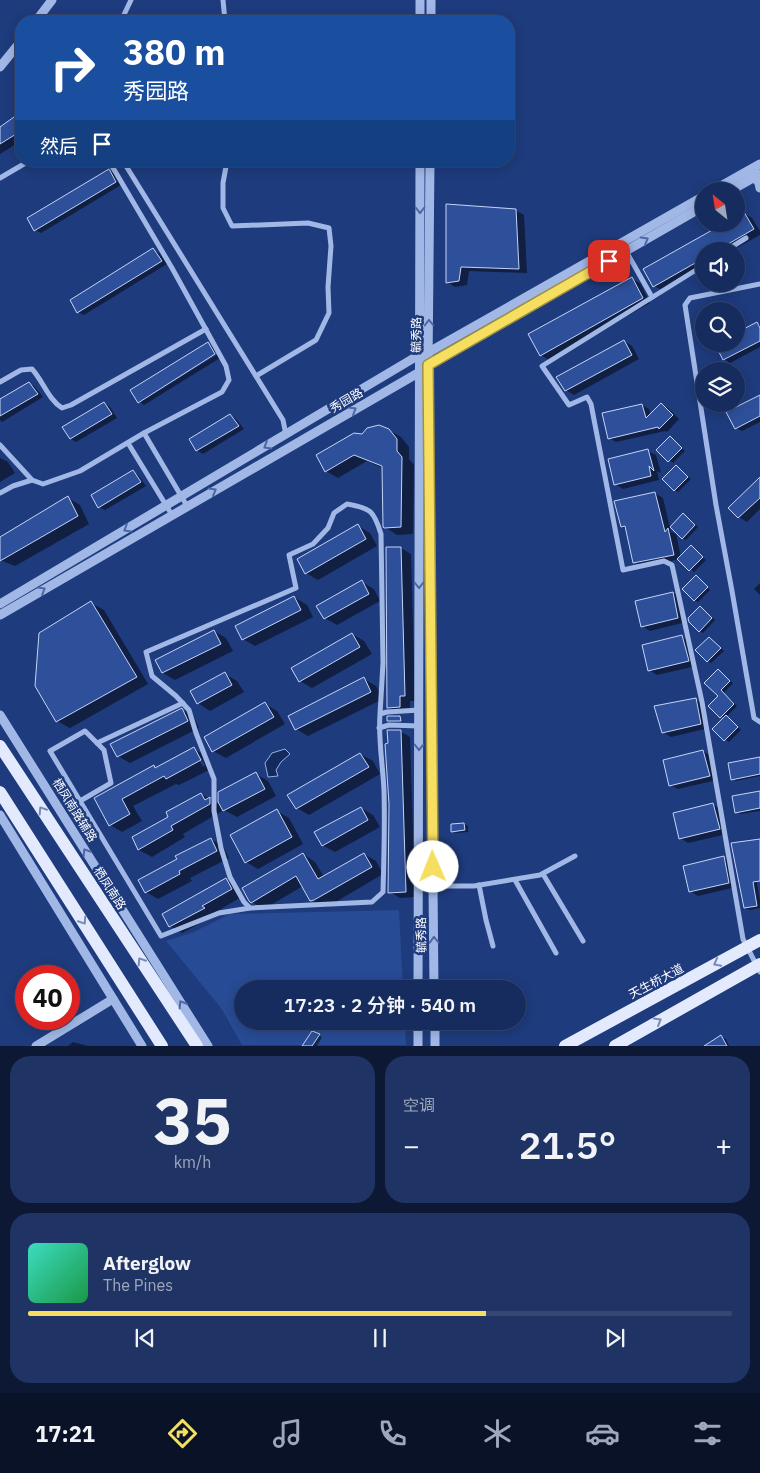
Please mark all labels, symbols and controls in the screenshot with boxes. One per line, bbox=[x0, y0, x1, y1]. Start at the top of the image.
text: 380 m bbox=[123, 29, 226, 75]
icon: right bbox=[40, 35, 105, 100]
text: 秀园路 bbox=[123, 76, 189, 105]
icon: arrive bbox=[88, 130, 116, 158]
text: 然后 bbox=[40, 134, 78, 158]
north arrow bbox=[695, 182, 745, 232]
map controls bbox=[695, 182, 745, 412]
one-way arrow bbox=[415, 206, 425, 214]
one-way arrow bbox=[639, 236, 648, 246]
pin bbox=[588, 240, 630, 282]
button: sound bbox=[695, 242, 745, 292]
icon: arrive bbox=[595, 247, 623, 275]
button: search bbox=[695, 302, 745, 352]
street label: 毓秀路 bbox=[408, 317, 424, 353]
one-way arrow bbox=[424, 318, 434, 326]
button: layers bbox=[695, 362, 745, 412]
street label: 秀园路 bbox=[327, 385, 365, 415]
one-way arrow bbox=[348, 406, 357, 416]
one-way arrow bbox=[263, 439, 272, 449]
one-way arrow bbox=[207, 488, 216, 498]
one-way arrow bbox=[123, 522, 132, 532]
one-way arrow bbox=[414, 581, 424, 589]
one-way arrow bbox=[36, 587, 45, 597]
one-way arrow bbox=[414, 744, 424, 751]
street label: 栖凤南路辅路 bbox=[50, 775, 100, 845]
one-way arrow bbox=[39, 807, 48, 816]
position arrow bbox=[406, 840, 458, 892]
one-way arrow bbox=[83, 848, 93, 857]
street label: 栖凤南路 bbox=[91, 864, 129, 912]
one-way arrow bbox=[76, 916, 86, 925]
street label: 毓秀路 bbox=[413, 917, 429, 953]
one-way arrow bbox=[429, 936, 439, 944]
one-way arrow bbox=[138, 957, 147, 967]
one-way arrow bbox=[714, 957, 723, 967]
street label: 天生桥大道 bbox=[626, 960, 686, 1002]
speed limit sign: 40 bbox=[15, 965, 80, 1030]
text: 17:23 · 2 分钟 · 540 m bbox=[284, 993, 476, 1017]
one-way arrow bbox=[179, 1001, 189, 1010]
one-way arrow bbox=[652, 1018, 661, 1028]
text: 35 bbox=[153, 1077, 232, 1162]
text: 空调 bbox=[403, 1095, 435, 1115]
text: 21.5° bbox=[519, 1120, 616, 1169]
text: − bbox=[403, 1127, 420, 1164]
text: + bbox=[715, 1127, 732, 1164]
text: km/h bbox=[174, 1152, 211, 1172]
text: Afterglow bbox=[103, 1251, 191, 1275]
text: The Pines bbox=[103, 1275, 173, 1295]
icon: previous bbox=[131, 1324, 159, 1352]
icon: pause bbox=[366, 1324, 394, 1352]
icon: next bbox=[601, 1324, 629, 1352]
icon: directions bbox=[165, 1416, 200, 1451]
icon: music bbox=[270, 1416, 305, 1451]
icon: phone bbox=[375, 1416, 410, 1451]
icon: climate bbox=[480, 1416, 515, 1451]
icon: car bbox=[585, 1416, 620, 1451]
icon: filters bbox=[690, 1416, 725, 1451]
text: 17:21 bbox=[35, 1419, 95, 1448]

